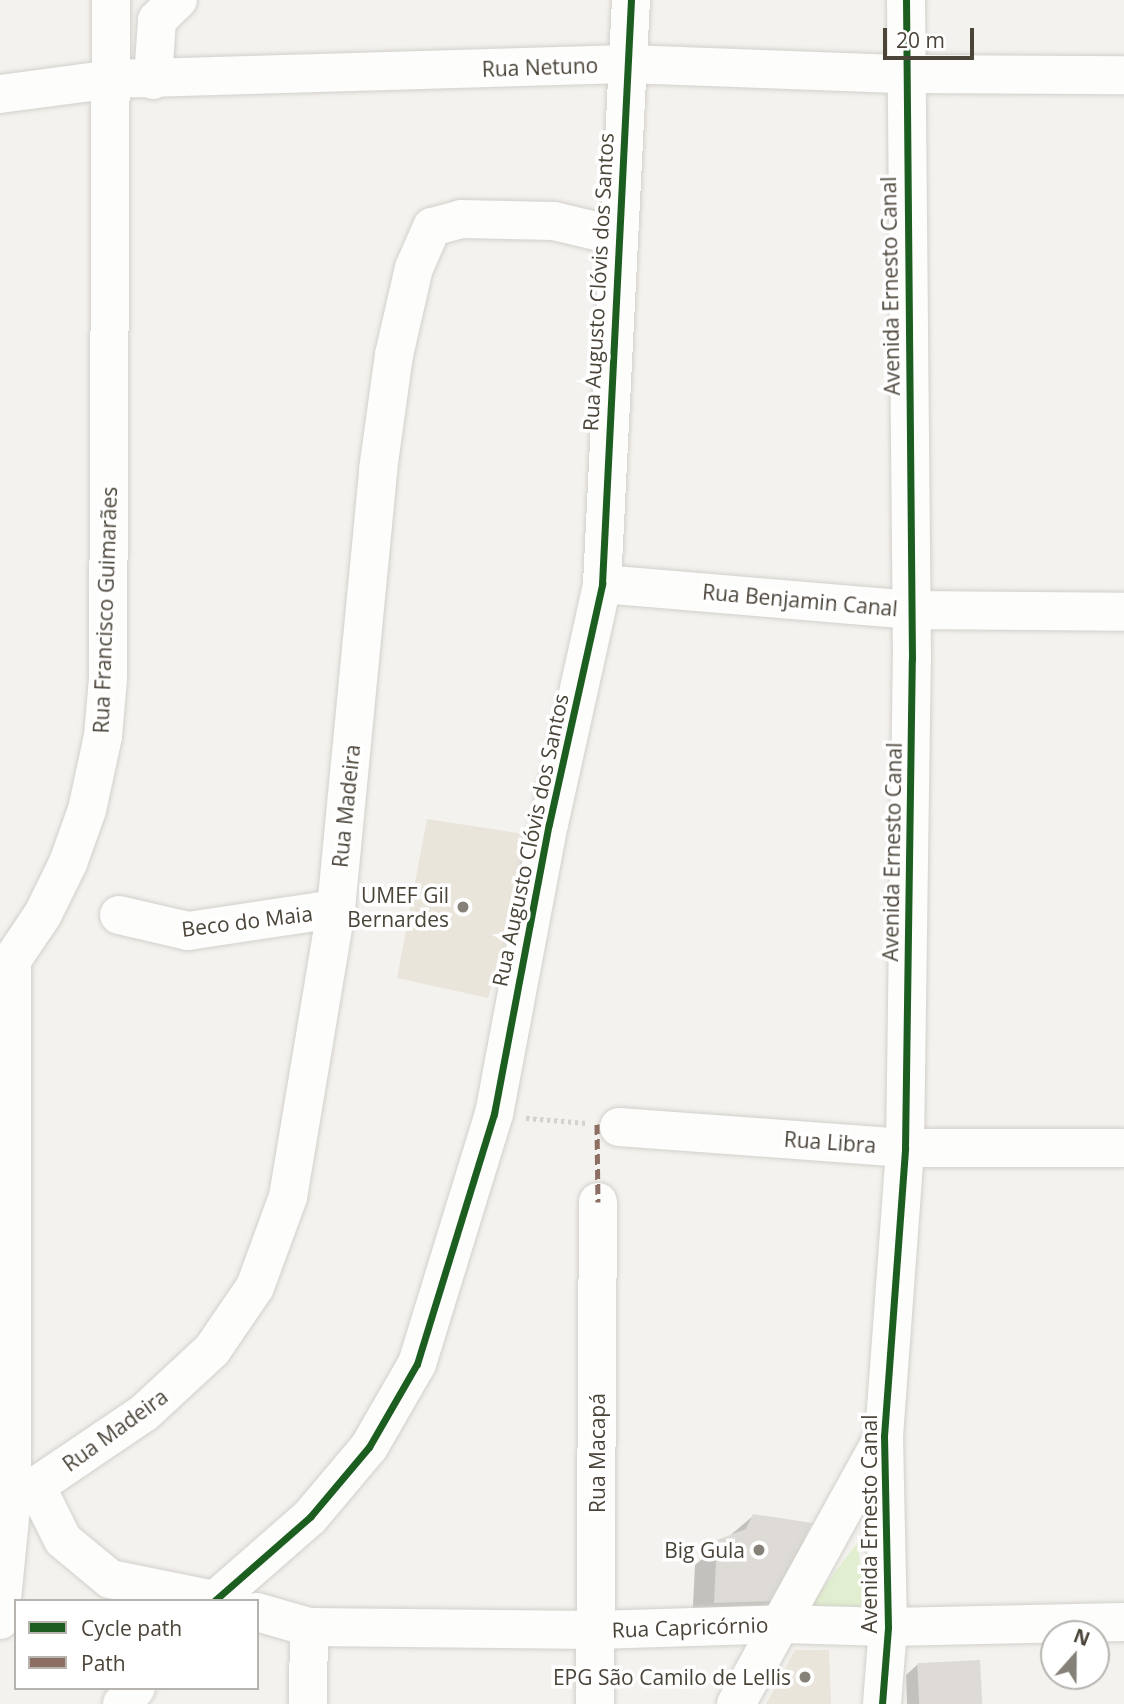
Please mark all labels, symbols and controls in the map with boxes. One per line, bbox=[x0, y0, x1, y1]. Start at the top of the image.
scale bar bbox=[886, 14, 977, 58]
text: 20 m bbox=[896, 26, 945, 54]
street label: Rua Netuno bbox=[481, 52, 599, 82]
street label: Rua Augusto Clóvis dos Santos bbox=[578, 132, 618, 432]
street label: Avenida Ernesto Canal bbox=[875, 176, 905, 396]
street label: Rua Francisco Guimarães bbox=[88, 486, 122, 734]
street label: Rua Benjamin Canal bbox=[701, 579, 899, 621]
street label: Rua Augusto Clóvis dos Santos bbox=[487, 691, 573, 989]
street label: Avenida Ernesto Canal bbox=[877, 742, 907, 962]
street label: Rua Madeira bbox=[327, 743, 365, 869]
place label: UMEF Gil Bernardes bbox=[347, 882, 449, 932]
marker: UMEF Gil Bernardes bbox=[455, 899, 471, 915]
street label: Beco do Maia bbox=[180, 900, 314, 942]
street label: Rua Libra bbox=[783, 1126, 877, 1158]
street label: Rua Madeira bbox=[58, 1383, 172, 1477]
street label: Rua Macapá bbox=[584, 1393, 610, 1513]
street label: Avenida Ernesto Canal bbox=[856, 1415, 882, 1633]
place label: Big Gula bbox=[664, 1537, 745, 1563]
marker: Big Gula bbox=[751, 1542, 767, 1558]
legend bbox=[14, 1599, 259, 1690]
street label: Rua Capricórnio bbox=[611, 1612, 769, 1642]
text: Cycle path bbox=[81, 1614, 182, 1642]
north arrow bbox=[1040, 1620, 1110, 1690]
text: N bbox=[1070, 1622, 1094, 1652]
text: Path bbox=[81, 1649, 126, 1677]
place label: EPG São Camilo de Lellis bbox=[553, 1664, 791, 1690]
marker: EPG São Camilo de Lellis bbox=[797, 1669, 813, 1685]

